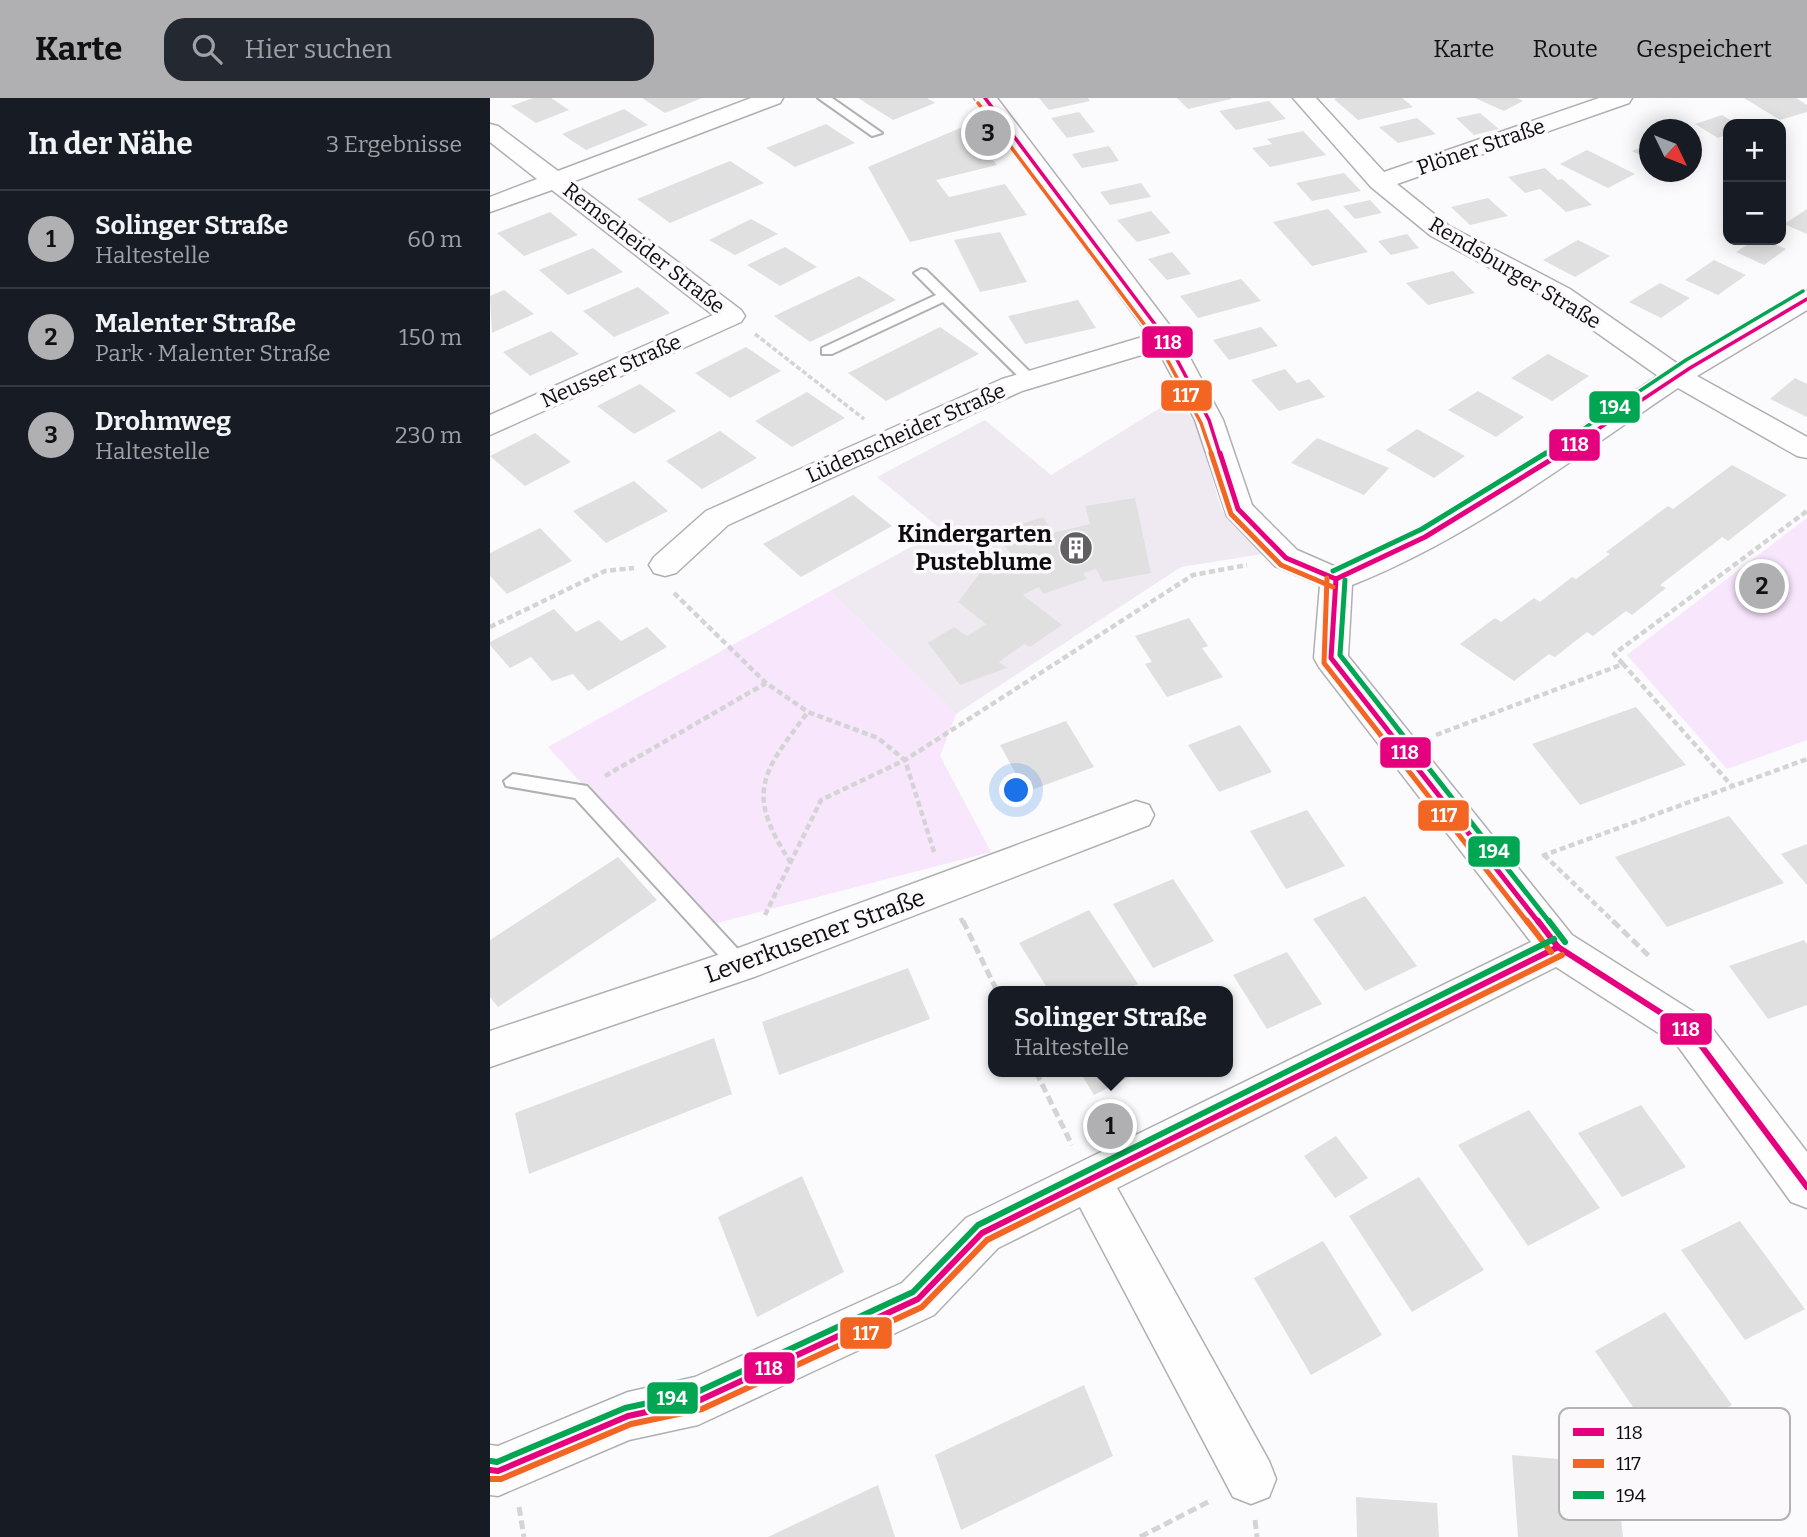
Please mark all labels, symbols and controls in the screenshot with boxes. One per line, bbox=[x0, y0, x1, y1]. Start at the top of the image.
search box bbox=[164, 18, 654, 81]
text: Karte bbox=[35, 29, 122, 69]
icon: search bbox=[188, 30, 226, 68]
text: Hier suchen bbox=[244, 34, 392, 65]
text: Karte bbox=[1433, 35, 1495, 63]
text: Route bbox=[1533, 35, 1598, 63]
text: Gespeichert bbox=[1636, 35, 1772, 63]
pin: 3 bbox=[965, 107, 1011, 159]
street label: Plöner Straße bbox=[1414, 113, 1548, 181]
north arrow bbox=[1639, 119, 1702, 182]
map controls bbox=[1723, 119, 1786, 245]
button: + bbox=[1723, 119, 1786, 182]
text: In der Nähe bbox=[28, 126, 193, 162]
text: 3 Ergebnisse bbox=[326, 130, 462, 158]
street label: Remscheider Straße bbox=[558, 177, 730, 319]
button: − bbox=[1723, 182, 1786, 245]
text: Solinger Straße bbox=[95, 210, 288, 241]
street label: Rendsburger Straße bbox=[1424, 211, 1606, 335]
text: 1 bbox=[46, 225, 56, 253]
text: 60 m bbox=[407, 225, 462, 253]
text: Haltestelle bbox=[95, 241, 210, 269]
text: Malenter Straße bbox=[95, 308, 296, 339]
text: 2 bbox=[45, 323, 57, 351]
text: 150 m bbox=[399, 323, 462, 351]
line badge: 118 bbox=[1141, 325, 1194, 359]
street label: Neusser Straße bbox=[537, 328, 685, 414]
text: 118 bbox=[1154, 331, 1182, 354]
text: Park · Malenter Straße bbox=[95, 339, 331, 367]
street label: Lüdenscheider Straße bbox=[802, 377, 1010, 489]
line badge: 117 bbox=[1160, 379, 1213, 412]
text: 117 bbox=[1173, 384, 1199, 407]
line badge: 194 bbox=[1588, 390, 1641, 424]
text: 194 bbox=[1599, 396, 1631, 419]
text: Drohmweg bbox=[95, 406, 231, 437]
text: 3 bbox=[44, 421, 58, 449]
text: 230 m bbox=[395, 421, 462, 449]
line badge: 118 bbox=[1548, 428, 1601, 462]
text: 118 bbox=[1561, 433, 1589, 456]
text: Haltestelle bbox=[95, 437, 210, 465]
place label: Kindergarten Pusteblume bbox=[897, 520, 1053, 576]
building icon: Kindergarten Pusteblume bbox=[1057, 529, 1095, 567]
pin: 2 bbox=[1739, 560, 1785, 612]
line badge: 118 bbox=[1379, 736, 1432, 769]
text: 118 bbox=[1391, 741, 1419, 764]
your location bbox=[999, 773, 1033, 807]
line badge: 117 bbox=[1417, 799, 1470, 832]
text: 117 bbox=[1431, 804, 1457, 827]
line badge: 194 bbox=[1467, 835, 1521, 868]
text: 194 bbox=[1478, 840, 1510, 863]
street label: Leverkusener Straße bbox=[701, 883, 929, 989]
popup bbox=[988, 986, 1233, 1077]
text: Solinger Straße bbox=[1014, 1002, 1207, 1033]
line badge: 118 bbox=[1659, 1012, 1713, 1046]
text: 118 bbox=[1672, 1018, 1700, 1041]
text: Haltestelle bbox=[1014, 1033, 1129, 1061]
pin: 1 bbox=[1087, 1100, 1133, 1152]
line badge: 117 bbox=[839, 1316, 893, 1350]
text: 117 bbox=[853, 1322, 879, 1345]
line badge: 118 bbox=[743, 1351, 796, 1385]
text: 118 bbox=[755, 1357, 783, 1380]
line badge: 194 bbox=[646, 1381, 699, 1415]
text: 194 bbox=[656, 1387, 688, 1410]
legend bbox=[1559, 1408, 1790, 1520]
text: 118 bbox=[1616, 1421, 1643, 1444]
text: 117 bbox=[1616, 1452, 1641, 1475]
text: 194 bbox=[1616, 1484, 1646, 1507]

